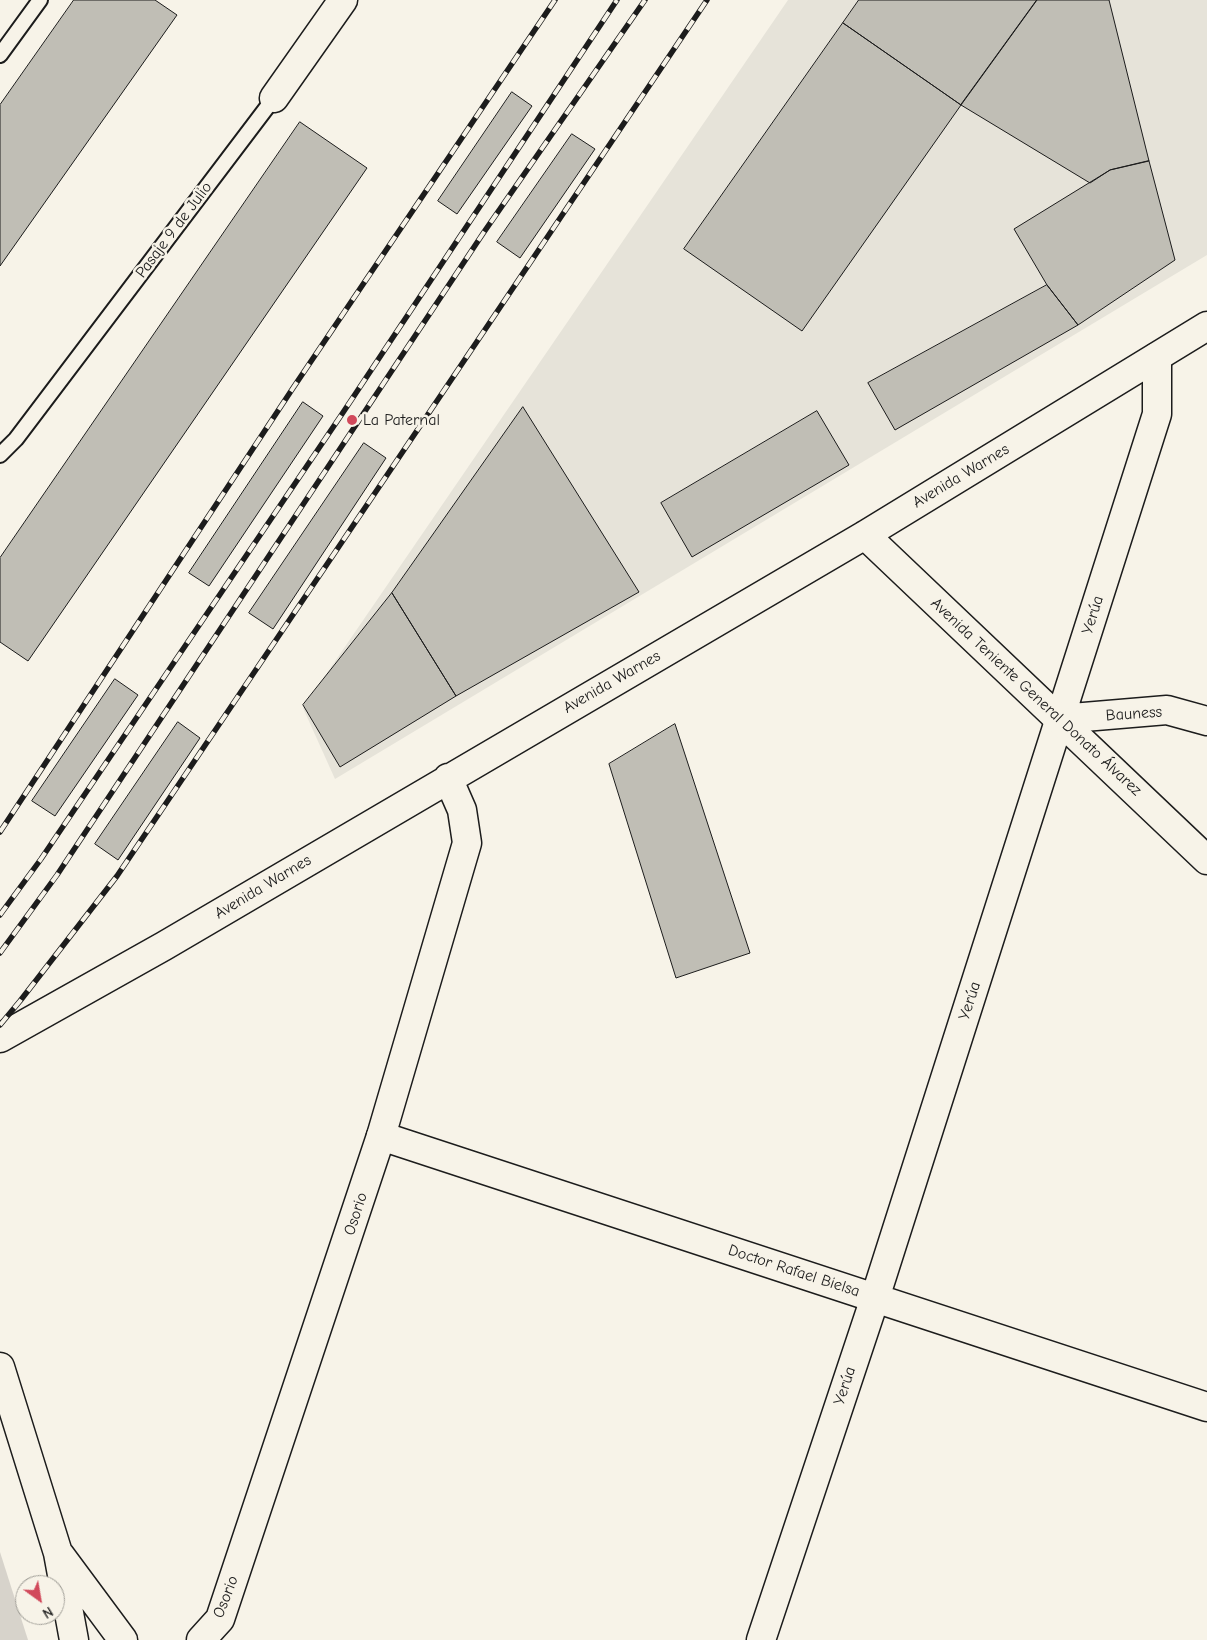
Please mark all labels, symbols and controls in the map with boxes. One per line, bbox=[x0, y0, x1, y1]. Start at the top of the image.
street label: Pasaje 9 de Julio bbox=[132, 178, 216, 282]
place label: La Paternal bbox=[363, 410, 440, 430]
marker: La Paternal bbox=[345, 413, 359, 427]
street label: Avenida Warnes bbox=[909, 440, 1013, 512]
street label: Yerúa bbox=[1078, 593, 1108, 637]
street label: Avenida Teniente General Donato Álvarez bbox=[926, 594, 1146, 800]
street label: Avenida Warnes bbox=[560, 646, 664, 718]
street label: Bauness bbox=[1105, 702, 1163, 726]
street label: Avenida Warnes bbox=[211, 851, 315, 923]
street label: Yerúa bbox=[955, 979, 985, 1023]
street label: Osorio bbox=[340, 1190, 372, 1238]
street label: Doctor Rafael Bielsa bbox=[726, 1241, 862, 1301]
street label: Yerúa bbox=[830, 1364, 860, 1408]
street label: Osorio bbox=[209, 1573, 243, 1621]
north arrow bbox=[15, 1575, 65, 1625]
text: N bbox=[39, 1603, 56, 1622]

